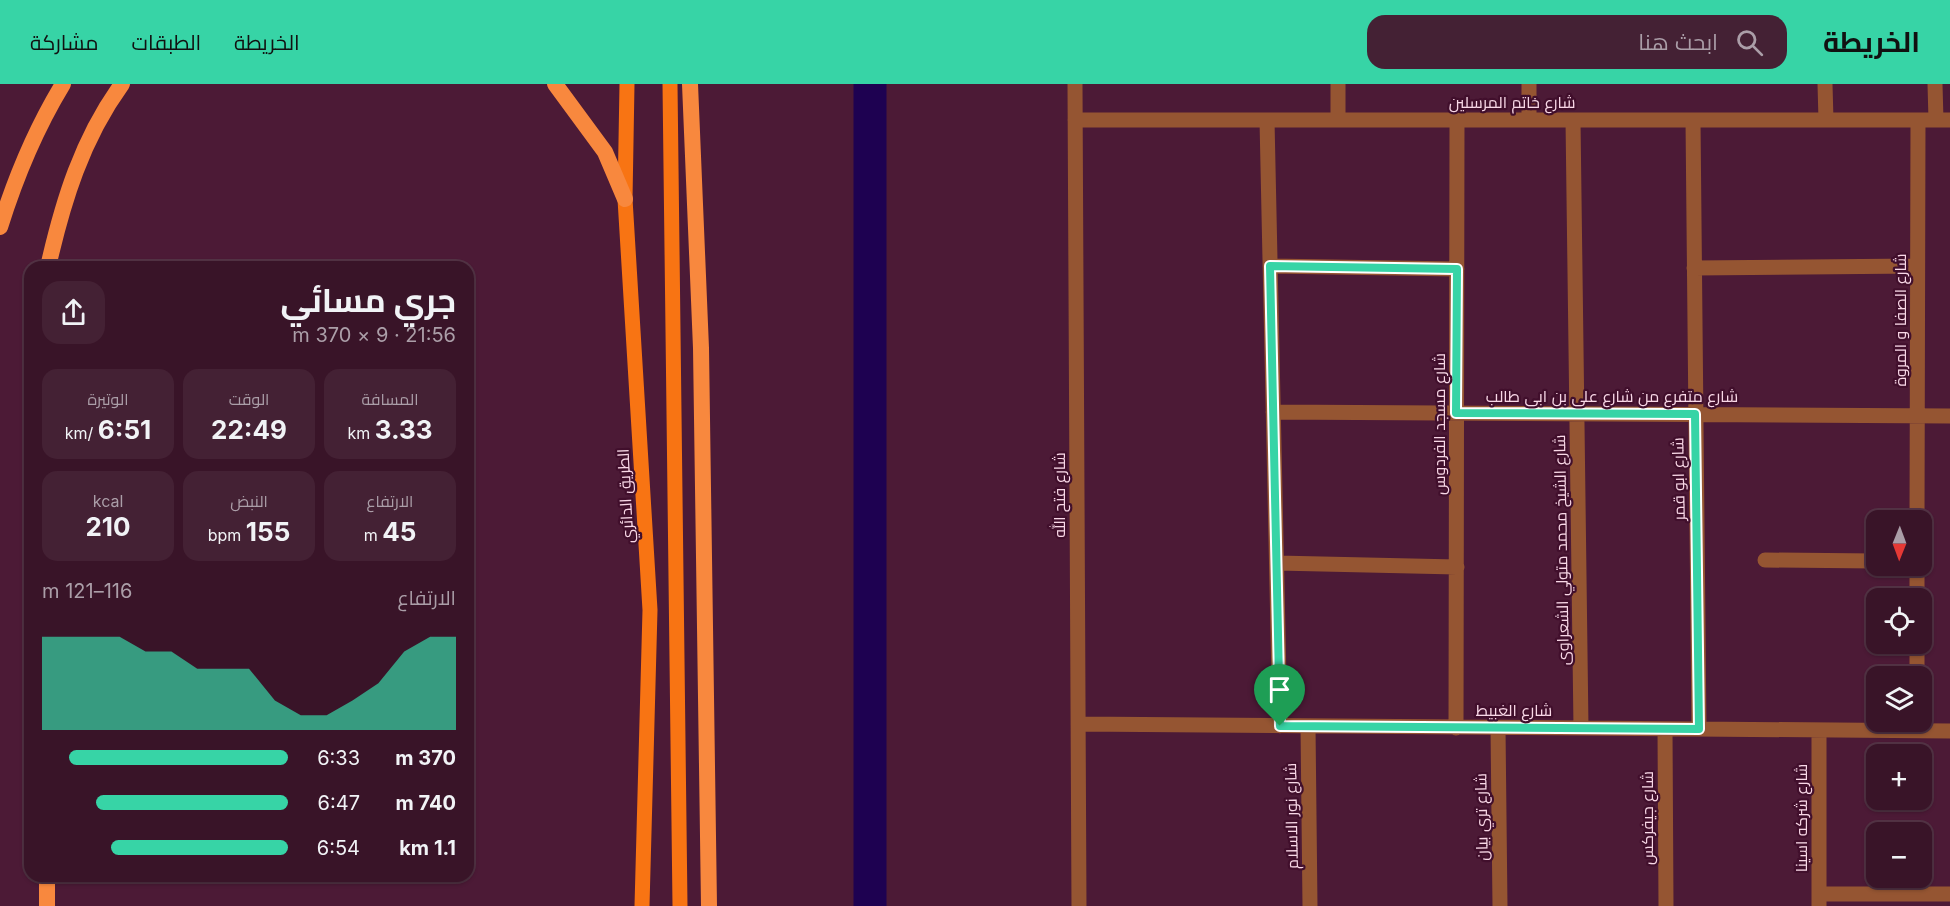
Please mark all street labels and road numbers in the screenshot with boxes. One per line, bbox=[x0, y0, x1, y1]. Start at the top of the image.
street label: شارع خاتم المرسلين bbox=[1449, 92, 1575, 114]
street label: شارع الصفا و المروة bbox=[1890, 254, 1912, 386]
street label: شارع مسجد الفردوس bbox=[1429, 353, 1451, 495]
street label: شارع متفرع من شارع على بن ابى طالب bbox=[1486, 386, 1738, 408]
street label: شارع الشيخ محمد متولي الشعراوى bbox=[1549, 434, 1577, 666]
street label: شارع ابو قمر bbox=[1667, 437, 1691, 522]
street label: الطريق الدائري bbox=[613, 448, 641, 544]
street label: شارع فتح الله bbox=[1049, 452, 1071, 538]
street label: شارع الغبيط bbox=[1476, 700, 1552, 722]
street label: شارع نور الاسلام bbox=[1280, 763, 1304, 869]
street label: شارع شركه اسينا bbox=[1791, 764, 1813, 872]
street label: شارع جيفركس bbox=[1637, 771, 1659, 865]
street label: شارع تري بيان bbox=[1470, 773, 1496, 861]

